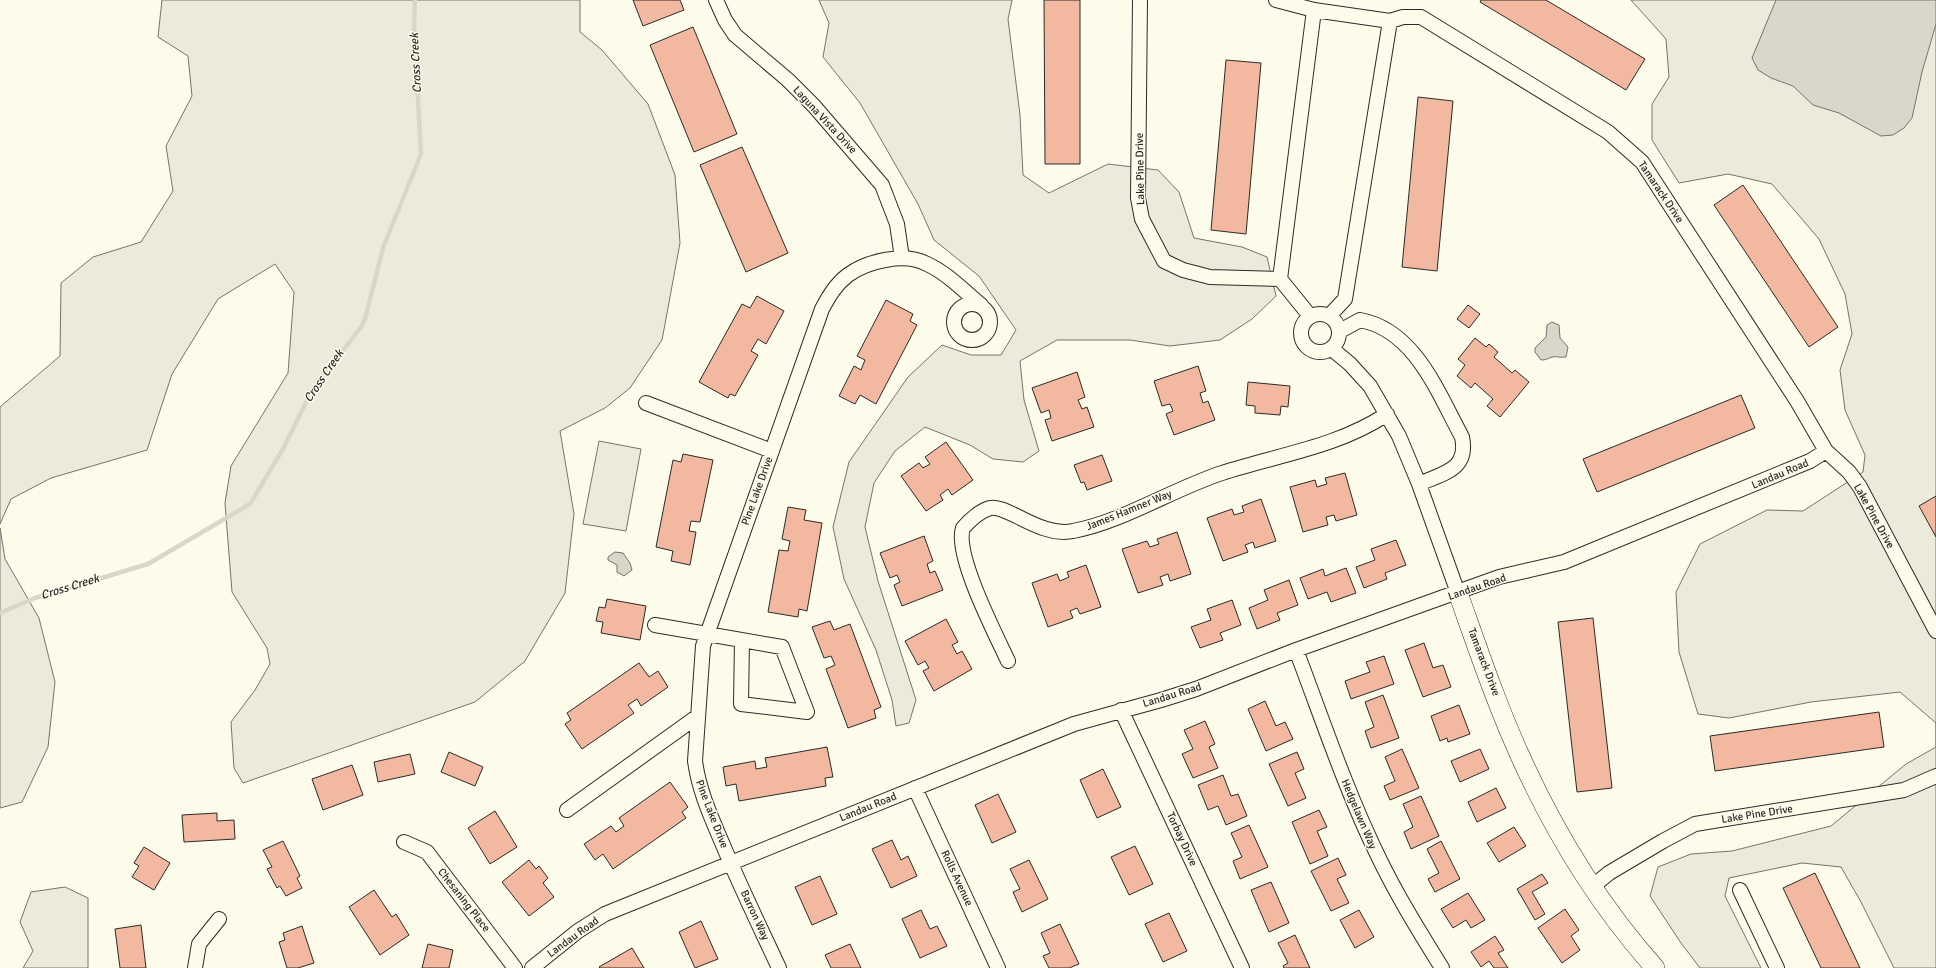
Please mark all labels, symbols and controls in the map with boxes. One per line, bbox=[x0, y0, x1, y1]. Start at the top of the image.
water label: Cross Creek bbox=[407, 32, 425, 94]
street label: Laguna Vista Drive bbox=[790, 84, 860, 156]
street label: Lake Pine Drive bbox=[1133, 133, 1147, 205]
street label: Tamarack Drive bbox=[1636, 159, 1686, 225]
water label: Cross Creek bbox=[301, 346, 348, 405]
street label: Pine Lake Drive bbox=[739, 455, 775, 527]
street label: Landau Road bbox=[1750, 456, 1811, 492]
street label: Lake Pine Drive bbox=[1851, 481, 1897, 551]
street label: James Hamner Way bbox=[1084, 487, 1174, 533]
water label: Cross Creek bbox=[39, 571, 102, 603]
street label: Landau Road bbox=[1446, 571, 1508, 603]
street label: Tamarack Drive bbox=[1465, 626, 1503, 698]
street label: Landau Road bbox=[1141, 680, 1203, 710]
street label: Hedgelawn Way bbox=[1338, 777, 1380, 852]
street label: Pine Lake Drive bbox=[693, 778, 731, 850]
street label: Landau Road bbox=[837, 790, 899, 824]
street label: Lake Pine Drive bbox=[1720, 802, 1794, 826]
street label: Torbay Drive bbox=[1164, 810, 1200, 868]
street label: Rolls Avenue bbox=[938, 848, 976, 908]
street label: Chesaning Place bbox=[435, 866, 493, 934]
street label: Barron Way bbox=[738, 888, 773, 943]
street label: Landau Road bbox=[545, 914, 601, 960]

